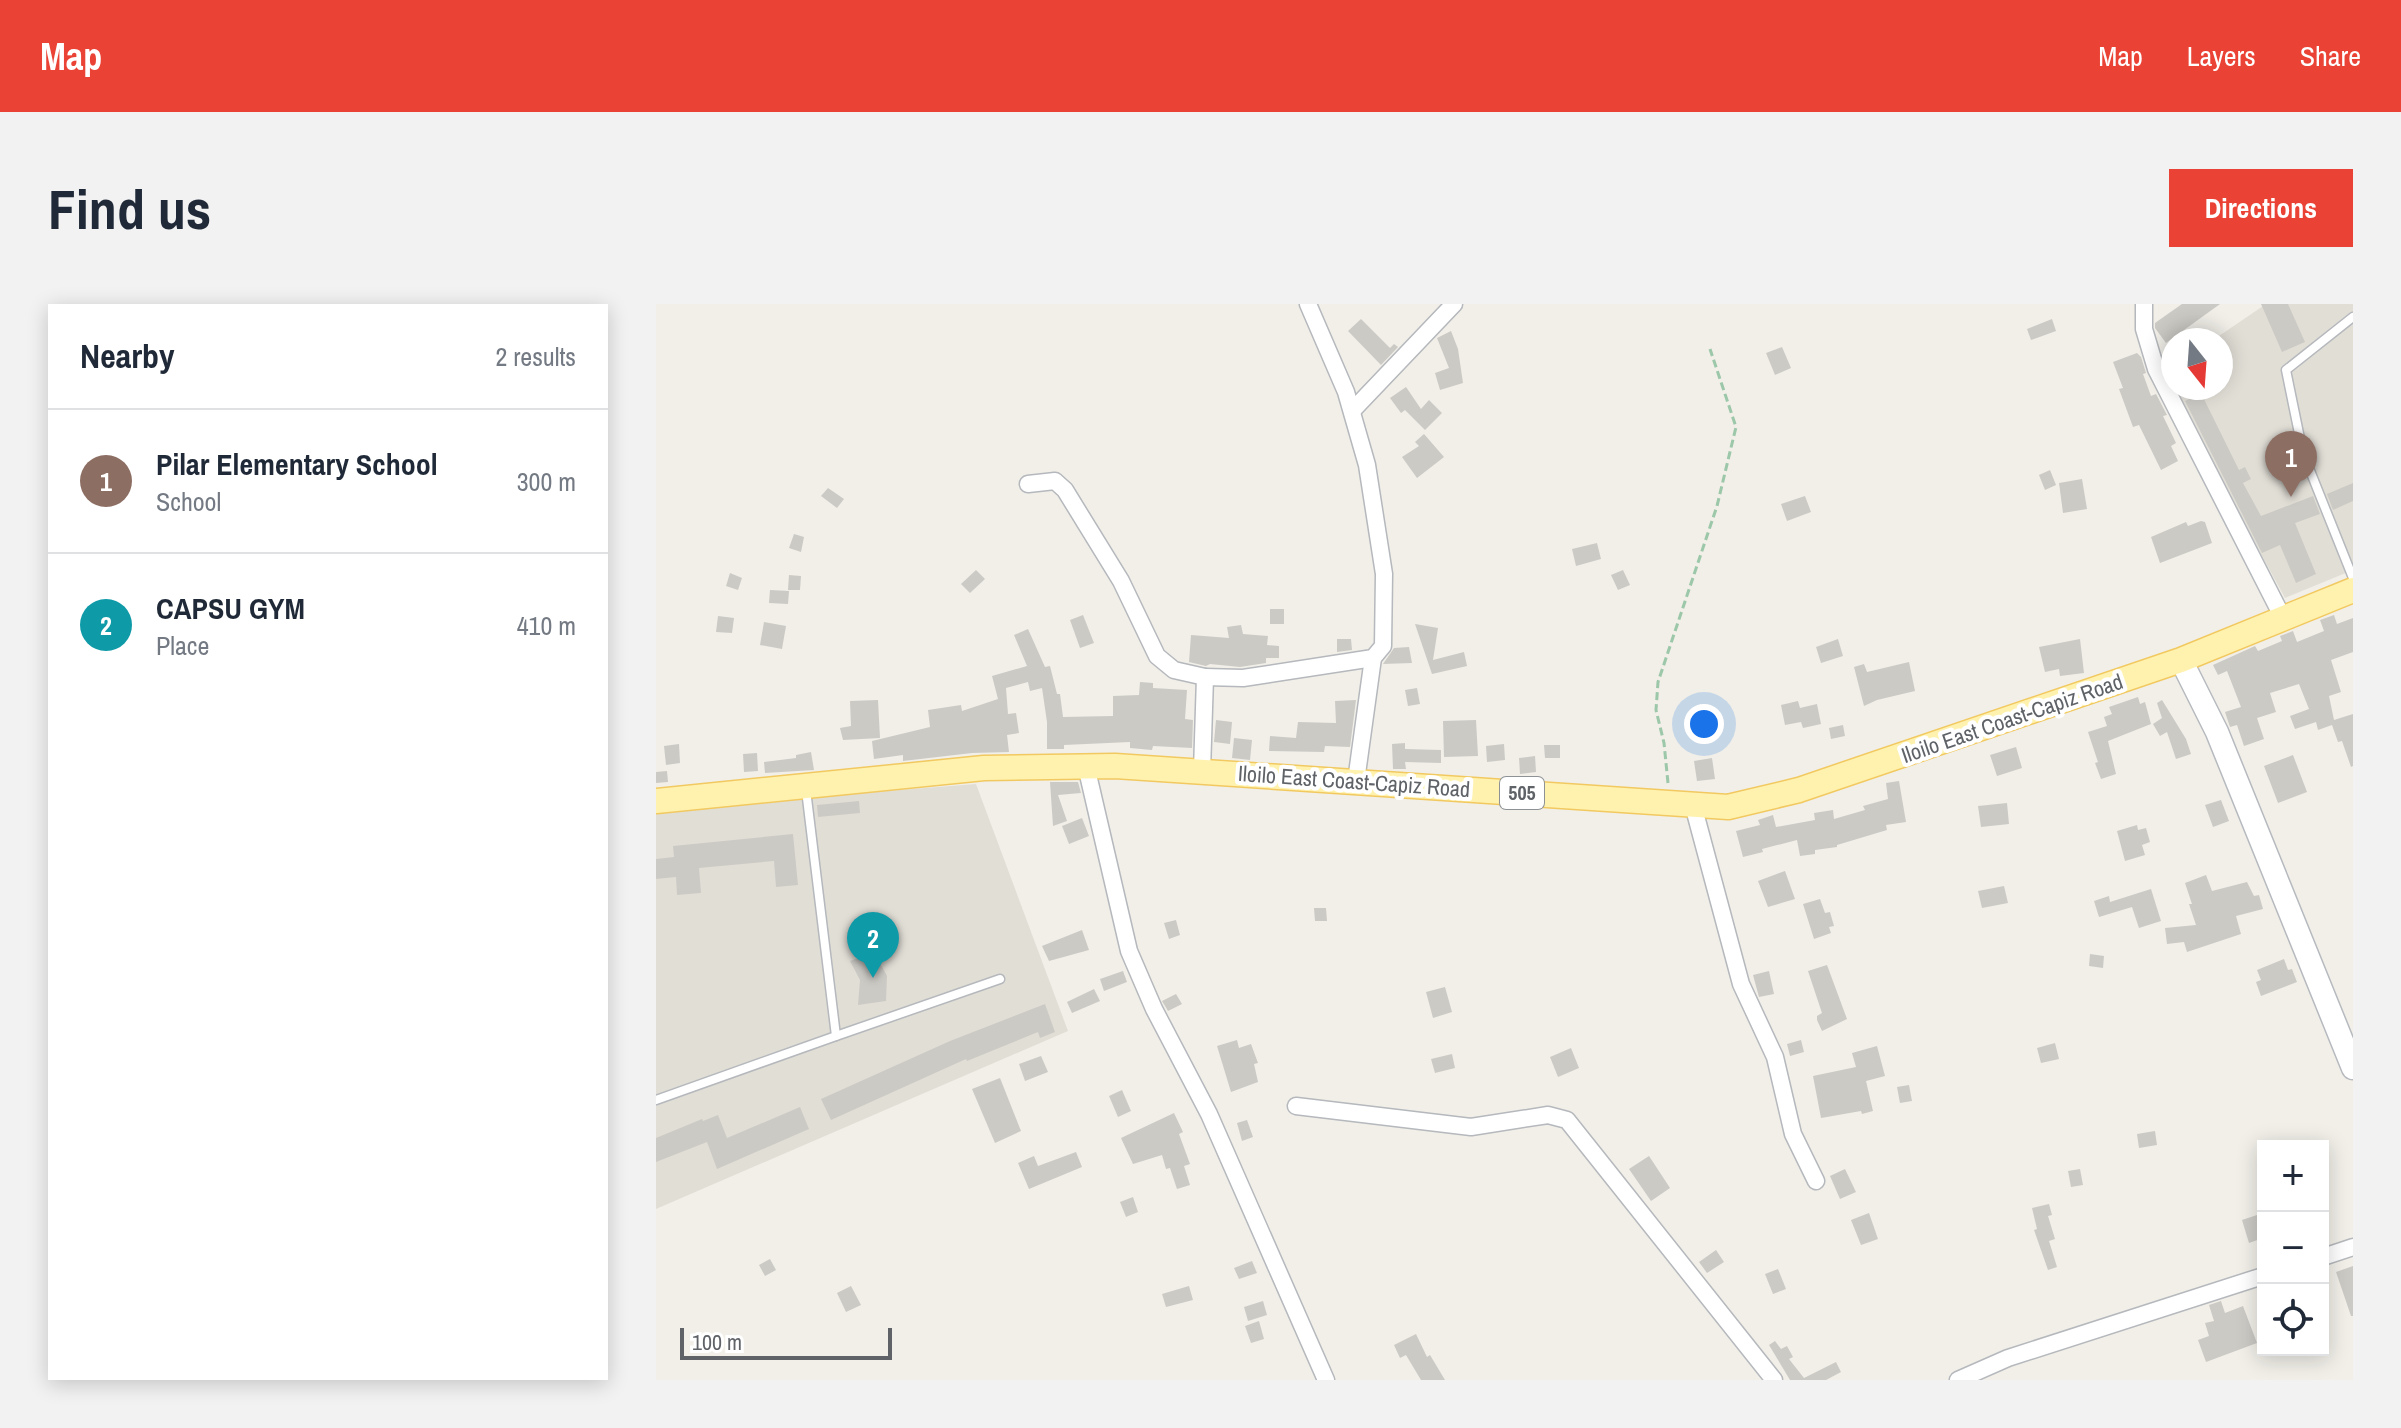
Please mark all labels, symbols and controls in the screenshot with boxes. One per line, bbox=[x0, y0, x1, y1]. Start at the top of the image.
text: Map bbox=[40, 31, 102, 82]
text: Map bbox=[2098, 37, 2143, 75]
text: Layers bbox=[2187, 37, 2256, 75]
text: Share bbox=[2300, 37, 2361, 75]
button: Directions bbox=[2169, 169, 2353, 247]
text: Find us bbox=[48, 171, 211, 246]
north arrow bbox=[2161, 328, 2233, 400]
text: Nearby bbox=[80, 333, 175, 379]
text: 2 results bbox=[495, 339, 576, 374]
pin: 1 bbox=[2265, 431, 2317, 497]
text: Pilar Elementary School bbox=[156, 444, 438, 484]
text: 1 bbox=[100, 464, 112, 499]
text: 300 m bbox=[517, 464, 576, 499]
text: School bbox=[156, 484, 221, 519]
text: CAPSU GYM bbox=[156, 588, 305, 628]
text: 2 bbox=[100, 608, 112, 643]
text: 410 m bbox=[517, 608, 576, 643]
text: Place bbox=[156, 628, 209, 663]
street label: Iloilo East Coast-Capiz Road bbox=[1897, 666, 2127, 770]
your location bbox=[1684, 704, 1724, 744]
street label: Iloilo East Coast-Capiz Road bbox=[1237, 758, 1471, 804]
road number: 505 bbox=[1500, 777, 1544, 809]
pin: 2 bbox=[847, 912, 899, 978]
map controls bbox=[2257, 1140, 2329, 1356]
button: + bbox=[2257, 1140, 2329, 1212]
button: − bbox=[2257, 1212, 2329, 1284]
button: locate bbox=[2257, 1284, 2329, 1356]
scale bar bbox=[680, 1324, 892, 1360]
text: 100 m bbox=[692, 1327, 742, 1357]

